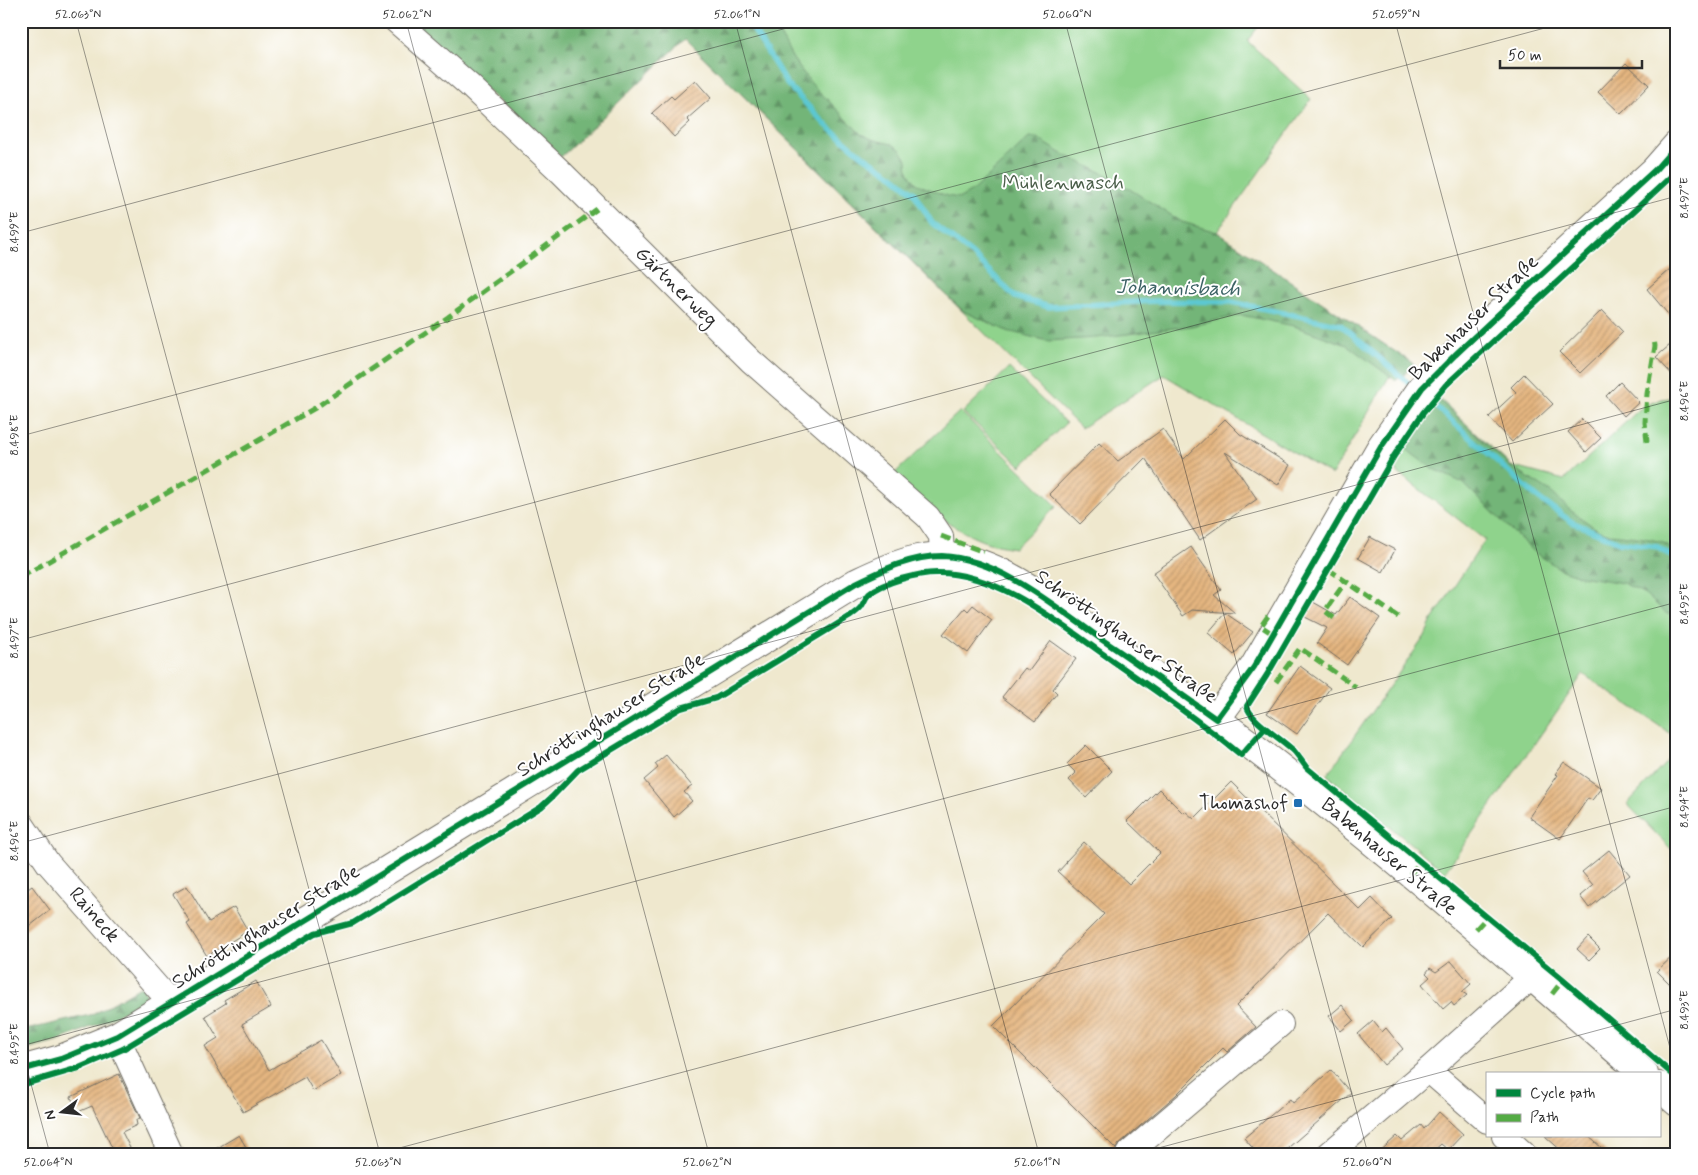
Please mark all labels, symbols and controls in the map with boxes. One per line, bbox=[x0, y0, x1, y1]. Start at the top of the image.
text: 52.063°N bbox=[55, 7, 101, 23]
text: 52.062°N bbox=[383, 7, 431, 23]
text: 52.061°N bbox=[714, 7, 760, 23]
text: 52.060°N bbox=[1043, 7, 1091, 23]
text: 52.059°N bbox=[1372, 7, 1420, 23]
scale bar bbox=[1500, 38, 1643, 70]
text: 50 m bbox=[1508, 46, 1542, 66]
park label: Mühlenmasch bbox=[1002, 170, 1124, 197]
text: 8.497°E bbox=[1677, 177, 1693, 219]
text: 8.499°E bbox=[7, 211, 23, 253]
street label: Gärtnerweg bbox=[628, 241, 723, 334]
street label: Babenhauser Straße bbox=[1403, 249, 1545, 387]
water label: Johannisbach bbox=[1116, 273, 1241, 303]
text: 8.496°E bbox=[1677, 381, 1693, 421]
text: 8.498°E bbox=[7, 414, 23, 456]
street label: Schröttinghauser Straße bbox=[1028, 564, 1223, 712]
text: 8.495°E bbox=[1677, 583, 1693, 625]
text: 8.497°E bbox=[7, 617, 23, 659]
street label: Schröttinghauser Straße bbox=[512, 646, 711, 786]
text: 8.494°E bbox=[1677, 786, 1693, 828]
place label: Thomashof bbox=[1199, 790, 1288, 817]
street label: Babenhauser Straße bbox=[1315, 792, 1463, 922]
marker: Thomashof bbox=[1292, 797, 1304, 809]
text: 8.496°E bbox=[7, 821, 23, 861]
street label: Schröttinghauser Straße bbox=[167, 858, 366, 998]
street label: Raineck bbox=[62, 882, 126, 948]
text: 8.493°E bbox=[1677, 990, 1693, 1030]
text: 8.495°E bbox=[7, 1023, 23, 1065]
legend bbox=[1486, 1072, 1660, 1138]
text: Cycle path bbox=[1530, 1084, 1595, 1104]
north arrow bbox=[38, 1088, 88, 1138]
text: N bbox=[41, 1108, 60, 1122]
text: Path bbox=[1530, 1108, 1559, 1128]
text: 52.064°N bbox=[24, 1155, 72, 1171]
text: 52.063°N bbox=[355, 1155, 401, 1171]
text: 52.062°N bbox=[683, 1155, 731, 1171]
text: 52.061°N bbox=[1014, 1155, 1060, 1171]
text: 52.060°N bbox=[1343, 1155, 1391, 1171]

